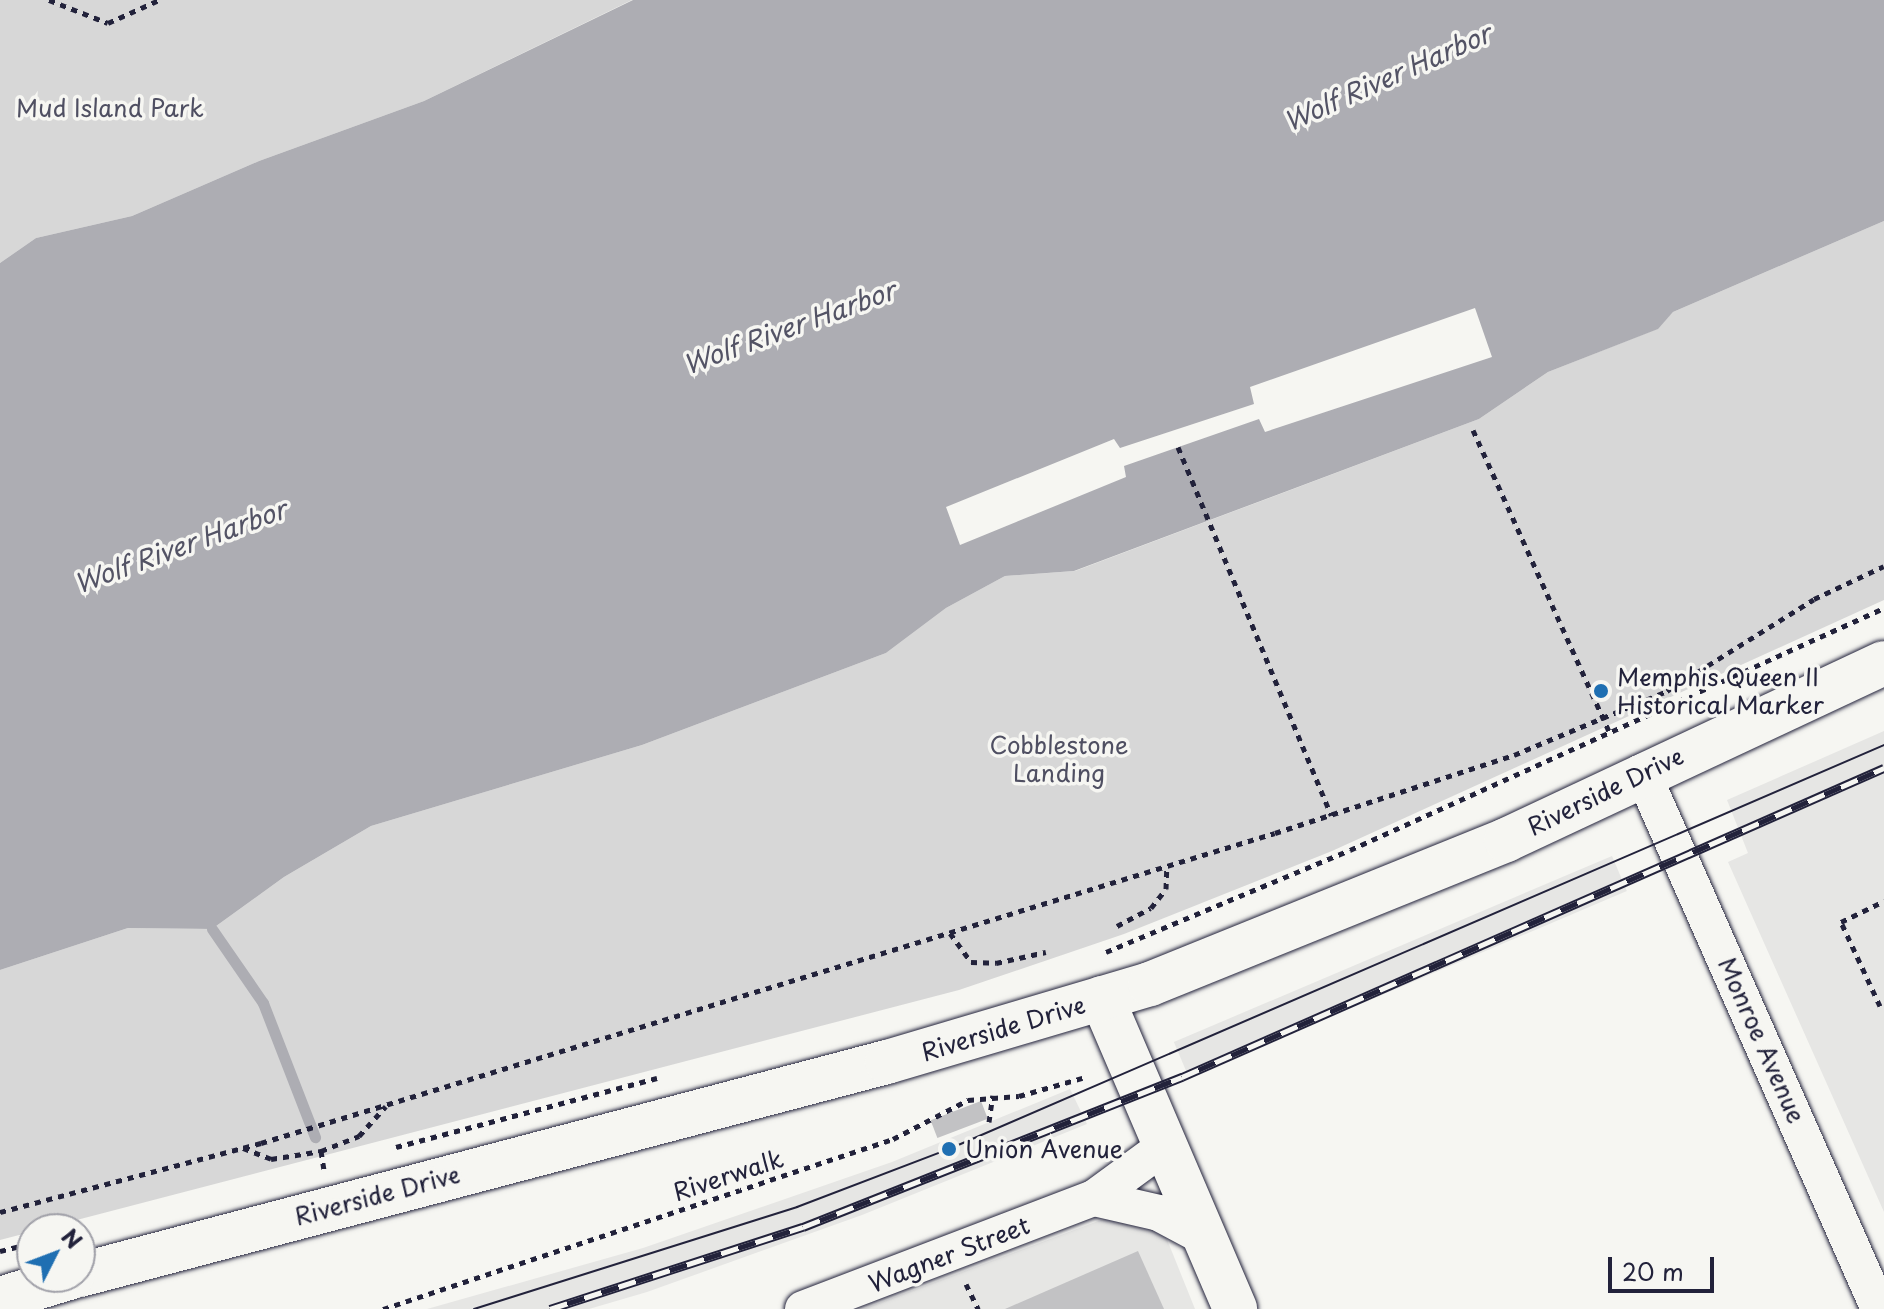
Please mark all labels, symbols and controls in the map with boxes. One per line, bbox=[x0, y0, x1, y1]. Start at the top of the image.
water label: Wolf River Harbor bbox=[1277, 17, 1497, 137]
park label: Mud Island Park bbox=[16, 94, 204, 122]
water label: Wolf River Harbor bbox=[677, 274, 901, 380]
water label: Wolf River Harbor bbox=[68, 493, 292, 599]
place label: Memphis Queen II Historical Marker bbox=[1617, 663, 1824, 719]
marker: Memphis Queen II Historical Marker bbox=[1592, 682, 1610, 700]
park label: Cobblestone Landing bbox=[990, 731, 1128, 787]
street label: Riverside Drive bbox=[1522, 740, 1688, 842]
street label: Monroe Avenue bbox=[1713, 953, 1811, 1127]
street label: Riverside Drive bbox=[917, 989, 1089, 1067]
place label: Union Avenue bbox=[965, 1135, 1123, 1163]
marker: Union Avenue bbox=[940, 1140, 958, 1158]
street label: Riverwalk bbox=[669, 1144, 787, 1206]
street label: Riverside Drive bbox=[290, 1159, 464, 1231]
street label: Wagner Street bbox=[864, 1210, 1034, 1298]
north arrow bbox=[16, 1213, 96, 1293]
text: N bbox=[55, 1220, 91, 1255]
scale bar bbox=[1612, 1241, 1718, 1291]
text: 20 m bbox=[1622, 1253, 1684, 1289]

